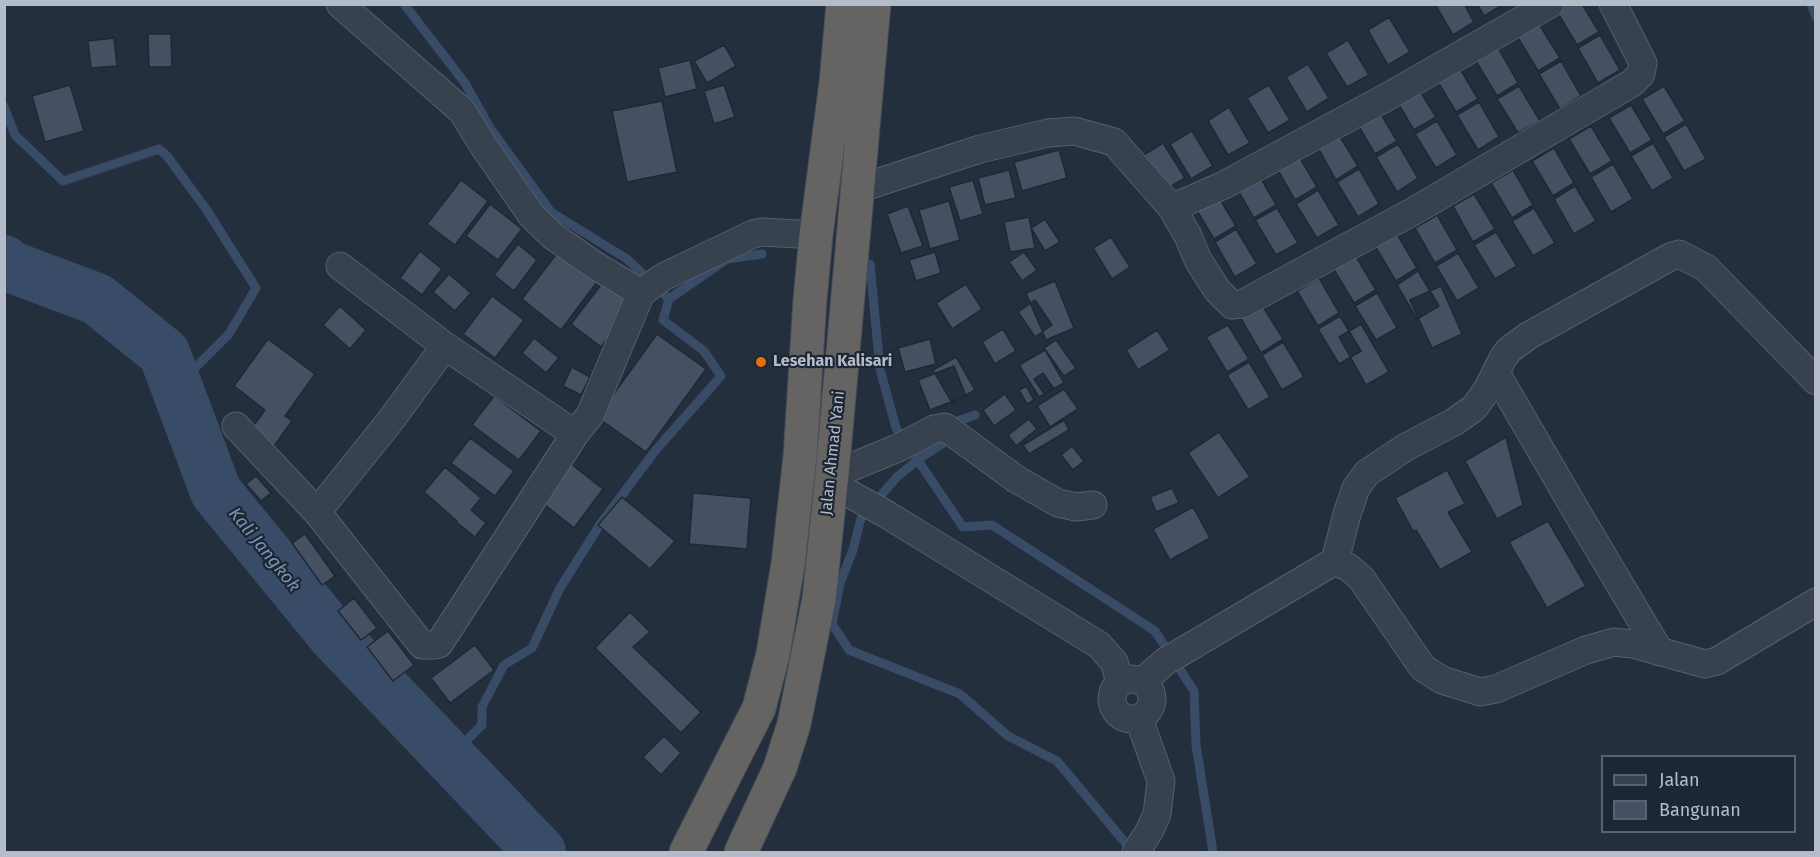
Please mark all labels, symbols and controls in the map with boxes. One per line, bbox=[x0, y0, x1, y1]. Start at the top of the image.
place label: Lesehan Kalisari bbox=[773, 352, 892, 372]
marker: Lesehan Kalisari bbox=[754, 355, 768, 369]
street label: Jalan Ahmad Yani bbox=[817, 390, 849, 516]
water label: Kali Jangkok bbox=[224, 504, 304, 596]
legend bbox=[1601, 755, 1796, 833]
text: Jalan bbox=[1659, 769, 1700, 791]
text: Bangunan bbox=[1659, 799, 1741, 821]

